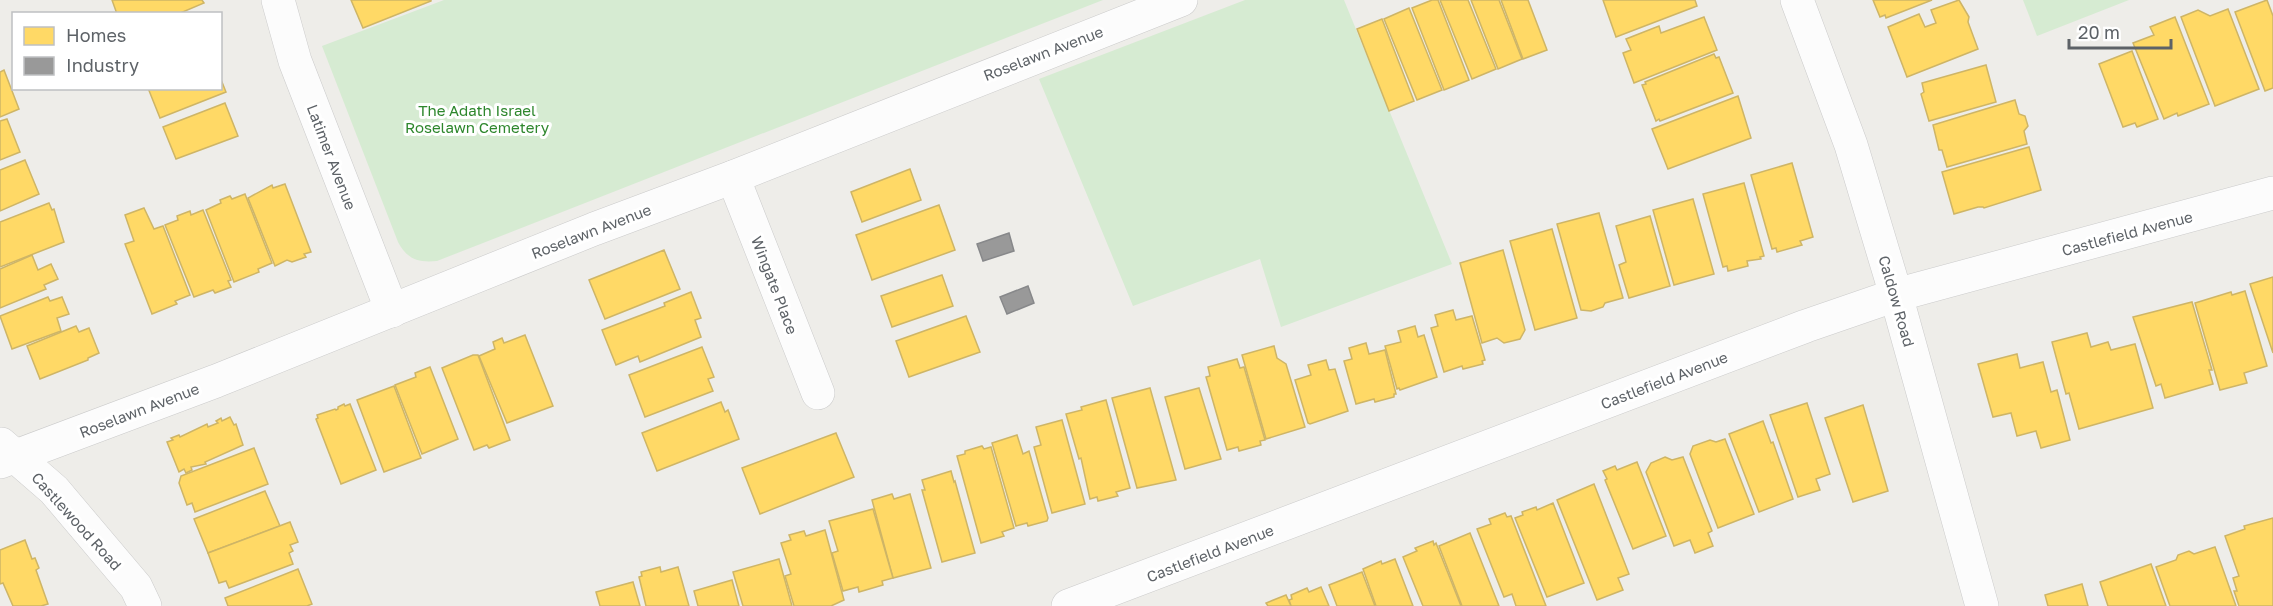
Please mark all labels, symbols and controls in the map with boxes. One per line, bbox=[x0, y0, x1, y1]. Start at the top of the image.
legend bbox=[12, 12, 222, 90]
scale bar bbox=[2069, 12, 2171, 50]
text: 20 m bbox=[2078, 21, 2120, 43]
street label: Roselawn Avenue bbox=[981, 22, 1106, 84]
text: Homes bbox=[66, 24, 126, 46]
text: Industry bbox=[66, 54, 139, 76]
park label: The Adath Israel Roselawn Cemetery bbox=[405, 101, 550, 136]
street label: Latimer Avenue bbox=[304, 102, 361, 213]
street label: Roselawn Avenue bbox=[529, 200, 654, 262]
street label: Castlefield Avenue bbox=[2060, 207, 2195, 259]
street label: Wingate Place bbox=[748, 233, 802, 337]
street label: Caldow Road bbox=[1875, 253, 1919, 349]
street label: Castlefield Avenue bbox=[1598, 347, 1730, 413]
street label: Roselawn Avenue bbox=[77, 379, 202, 441]
street label: Castlewood Road bbox=[28, 468, 126, 574]
street label: Castlefield Avenue bbox=[1144, 520, 1276, 586]

